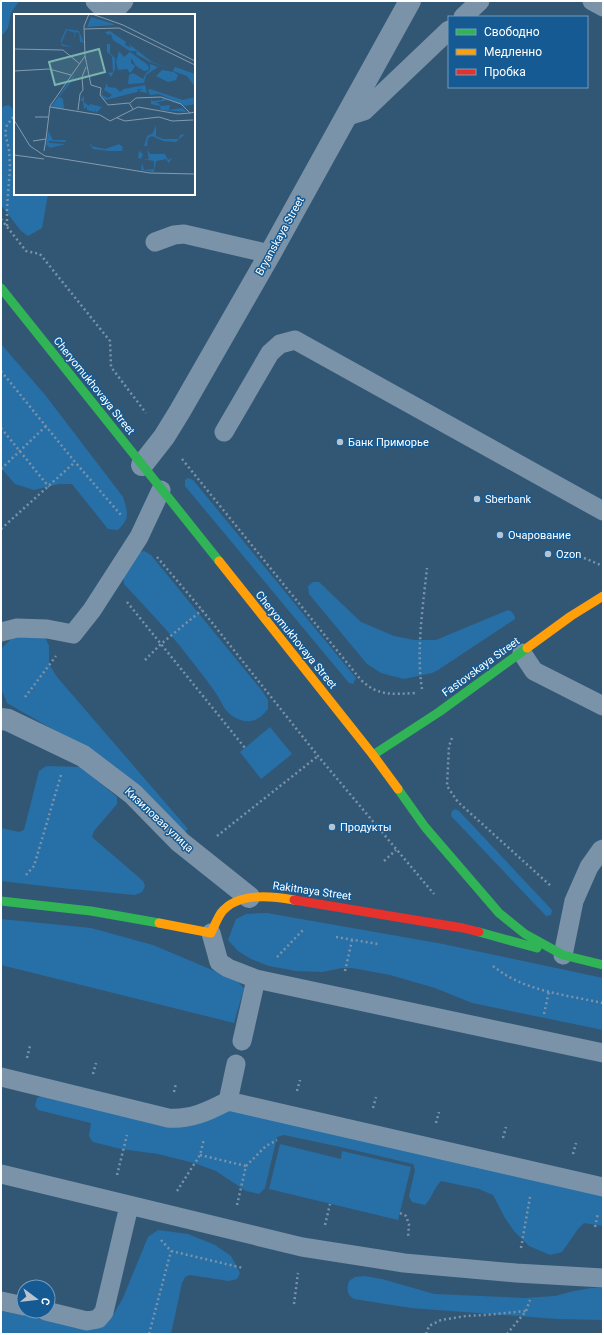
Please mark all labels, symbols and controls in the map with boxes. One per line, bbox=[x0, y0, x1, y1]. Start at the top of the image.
inset map bbox=[14, 14, 195, 195]
legend bbox=[448, 16, 588, 88]
text: Свободно bbox=[484, 25, 540, 39]
text: Медленно bbox=[484, 45, 542, 59]
text: Пробка bbox=[484, 65, 526, 79]
street label: Bryanskaya Street bbox=[253, 194, 307, 278]
street label: Cheryomukhovaya Street bbox=[51, 335, 138, 438]
place label: Банк Приморье bbox=[348, 436, 429, 449]
marker: Банк Приморье bbox=[335, 437, 345, 447]
place label: Sberbank bbox=[485, 493, 532, 506]
marker: Sberbank bbox=[472, 494, 482, 504]
place label: Очарование bbox=[508, 529, 571, 542]
marker: Очарование bbox=[495, 530, 505, 540]
place label: Ozon bbox=[556, 548, 581, 561]
marker: Ozon bbox=[543, 549, 553, 559]
street label: Cheryomukhovaya Street bbox=[253, 589, 340, 692]
street label: Fastovskaya Street bbox=[440, 634, 523, 699]
street label: Кизиловая улица bbox=[122, 785, 196, 855]
place label: Продукты bbox=[340, 821, 392, 834]
marker: Продукты bbox=[327, 822, 337, 832]
street label: Rakitnaya Street bbox=[272, 879, 353, 903]
north arrow bbox=[16, 1279, 56, 1319]
text: С bbox=[38, 1296, 52, 1307]

